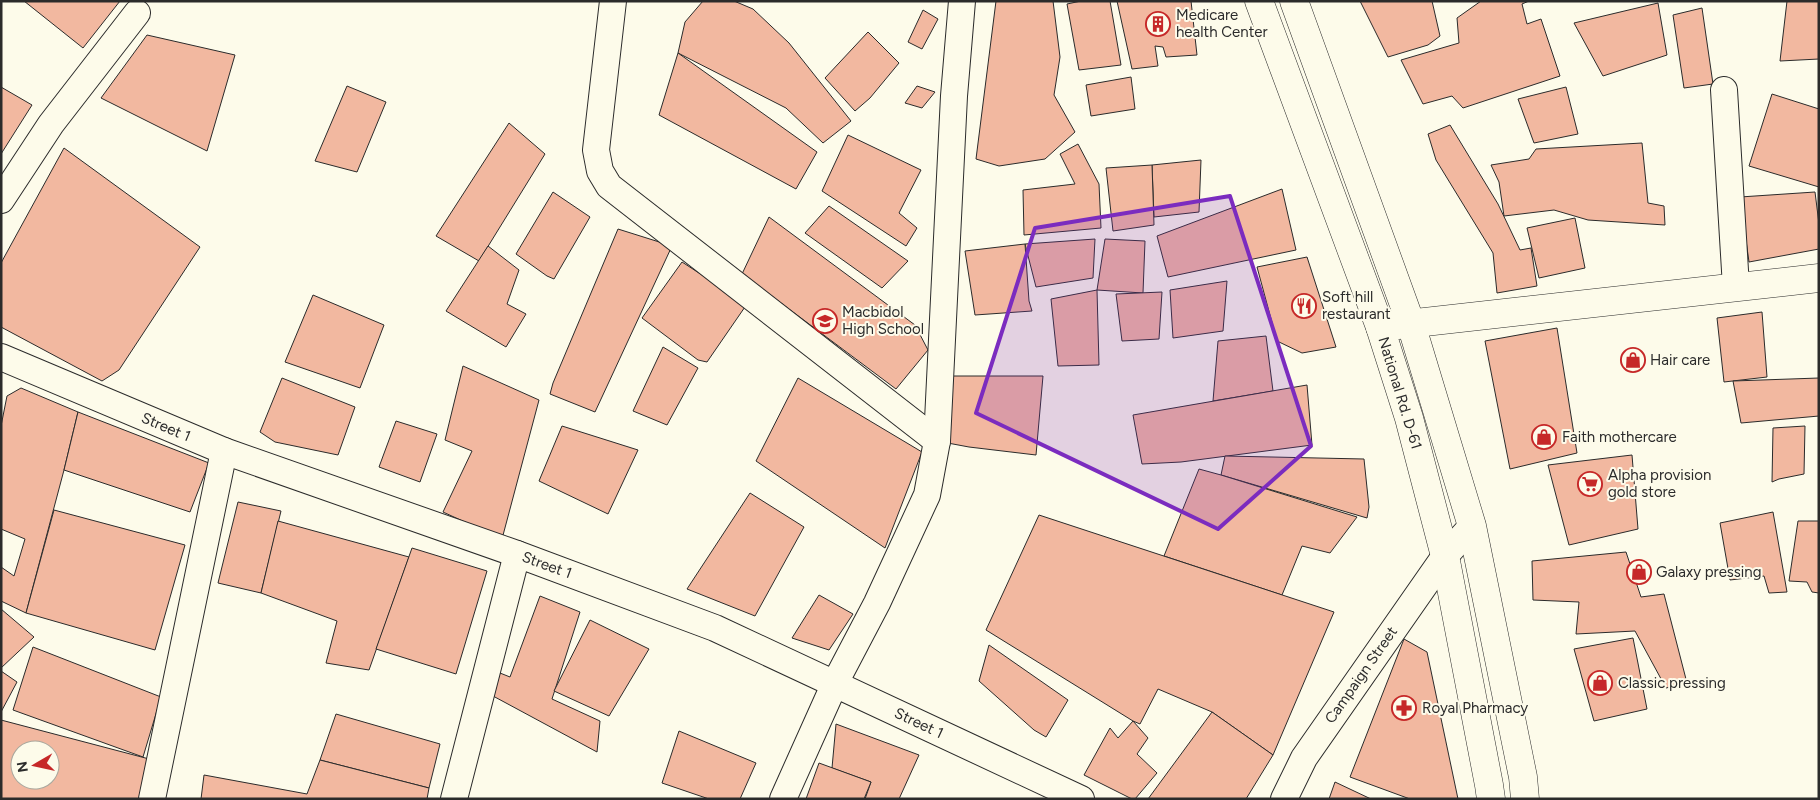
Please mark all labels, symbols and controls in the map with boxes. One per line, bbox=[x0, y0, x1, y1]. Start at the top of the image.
place label: Medicare health Center bbox=[1176, 6, 1268, 41]
building icon: Medicare health Center bbox=[1145, 11, 1171, 37]
place label: Soft hill restaurant bbox=[1322, 288, 1391, 323]
restaurant icon: Soft hill restaurant bbox=[1291, 293, 1317, 319]
place label: Macbidol High School bbox=[842, 303, 924, 338]
school or university icon: Macbidol High School bbox=[812, 308, 838, 334]
street label: National Rd. D-61 bbox=[1374, 335, 1426, 451]
shop icon: Hair care bbox=[1620, 347, 1646, 373]
place label: Hair care bbox=[1650, 351, 1710, 369]
street label: Street 1 bbox=[139, 409, 193, 445]
shop icon: Faith mothercare bbox=[1531, 424, 1557, 450]
place label: Faith mothercare bbox=[1562, 428, 1677, 446]
place label: Alpha provision gold store bbox=[1608, 466, 1711, 501]
supermarket icon: Alpha provision gold store bbox=[1577, 471, 1603, 497]
street label: Street 1 bbox=[520, 548, 574, 582]
shop icon: Galaxy pressing bbox=[1626, 559, 1652, 585]
place label: Galaxy pressing bbox=[1656, 563, 1761, 581]
street label: Campaign Street bbox=[1321, 623, 1401, 727]
shop icon: Classic pressing bbox=[1587, 670, 1613, 696]
place label: Classic pressing bbox=[1618, 674, 1726, 692]
pharmacy icon: Royal Pharmacy bbox=[1391, 695, 1417, 721]
place label: Royal Pharmacy bbox=[1422, 699, 1528, 717]
street label: Street 1 bbox=[892, 704, 946, 742]
north arrow bbox=[10, 740, 60, 790]
text: N bbox=[13, 760, 32, 774]

